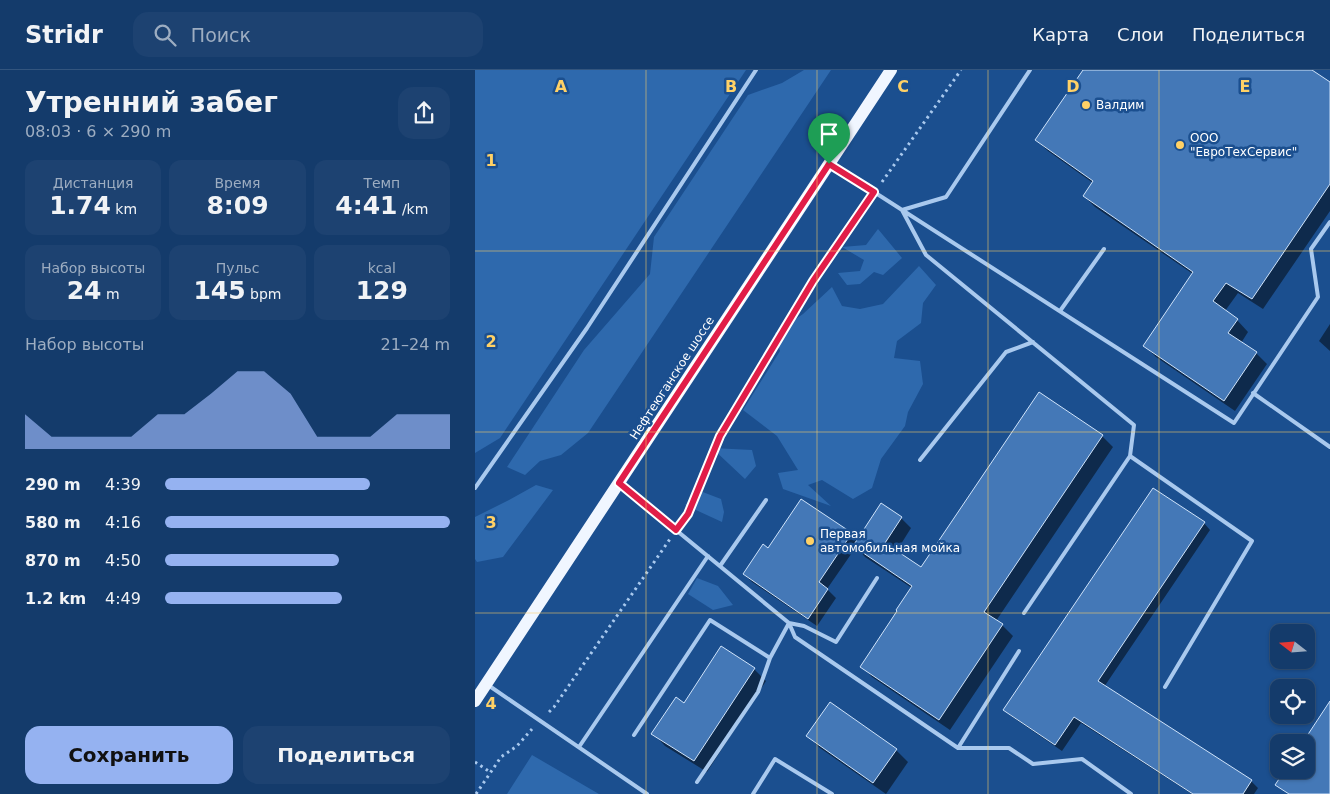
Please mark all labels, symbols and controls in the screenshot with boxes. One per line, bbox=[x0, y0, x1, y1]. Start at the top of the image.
search box bbox=[133, 12, 483, 57]
text: Stridr bbox=[25, 21, 103, 49]
icon: search bbox=[151, 21, 179, 49]
text: Поиск bbox=[191, 24, 251, 46]
text: Карта bbox=[1032, 24, 1089, 45]
text: Слои bbox=[1117, 24, 1164, 45]
text: Поделиться bbox=[1192, 24, 1305, 45]
text: A bbox=[555, 77, 568, 96]
text: B bbox=[725, 77, 737, 96]
text: C bbox=[897, 77, 909, 96]
text: D bbox=[1066, 77, 1080, 96]
text: E bbox=[1240, 77, 1250, 96]
text: Утренний забег bbox=[25, 86, 278, 119]
button: share bbox=[398, 87, 450, 139]
place label: Валдим bbox=[1096, 98, 1144, 112]
marker: Валдим bbox=[1080, 99, 1092, 111]
pin bbox=[808, 113, 850, 164]
icon: arrive bbox=[815, 120, 843, 148]
text: 08:03 · 6 × 290 m bbox=[25, 122, 171, 141]
place label: ООО "ЕвроТехСервис" bbox=[1190, 131, 1297, 159]
marker: ООО "ЕвроТехСервис" bbox=[1174, 139, 1186, 151]
text: 1 bbox=[485, 151, 497, 170]
text: Дистанция bbox=[53, 175, 134, 191]
text: Время bbox=[214, 175, 261, 191]
text: Темп bbox=[363, 175, 400, 191]
text: 1.74 bbox=[49, 191, 111, 220]
text: 8:09 bbox=[206, 191, 269, 220]
text: 4:41 bbox=[335, 191, 397, 220]
text: km bbox=[111, 201, 137, 217]
text: /km bbox=[397, 201, 428, 217]
text: Набор высоты bbox=[41, 260, 145, 276]
text: Пульс bbox=[216, 260, 259, 276]
text: kcal bbox=[368, 260, 396, 276]
text: 24 bbox=[67, 276, 102, 305]
text: 145 bbox=[193, 276, 246, 305]
text: 129 bbox=[356, 276, 408, 305]
text: m bbox=[102, 286, 120, 302]
text: bpm bbox=[246, 286, 282, 302]
street label: Нефтеюганское шоссе bbox=[627, 314, 717, 442]
text: 2 bbox=[485, 332, 497, 351]
text: Набор высоты bbox=[25, 335, 144, 354]
text: 21–24 m bbox=[381, 335, 450, 354]
text: 290 m bbox=[25, 475, 81, 494]
text: 4:39 bbox=[105, 475, 141, 494]
text: 580 m bbox=[25, 513, 81, 532]
text: 4:16 bbox=[105, 513, 141, 532]
text: 3 bbox=[485, 513, 497, 532]
place label: Первая автомобильная мойка bbox=[820, 527, 960, 555]
marker: Первая автомобильная мойка bbox=[804, 535, 816, 547]
text: 870 m bbox=[25, 551, 81, 570]
text: 4:50 bbox=[105, 551, 141, 570]
text: 1.2 km bbox=[25, 589, 86, 608]
text: 4:49 bbox=[105, 589, 141, 608]
north arrow bbox=[1270, 624, 1315, 669]
map controls bbox=[1270, 624, 1315, 779]
button: locate bbox=[1270, 679, 1315, 724]
text: 4 bbox=[485, 694, 497, 713]
button: Сохранить bbox=[25, 726, 233, 784]
button: Поделиться bbox=[243, 726, 450, 784]
button: layers bbox=[1270, 734, 1315, 779]

